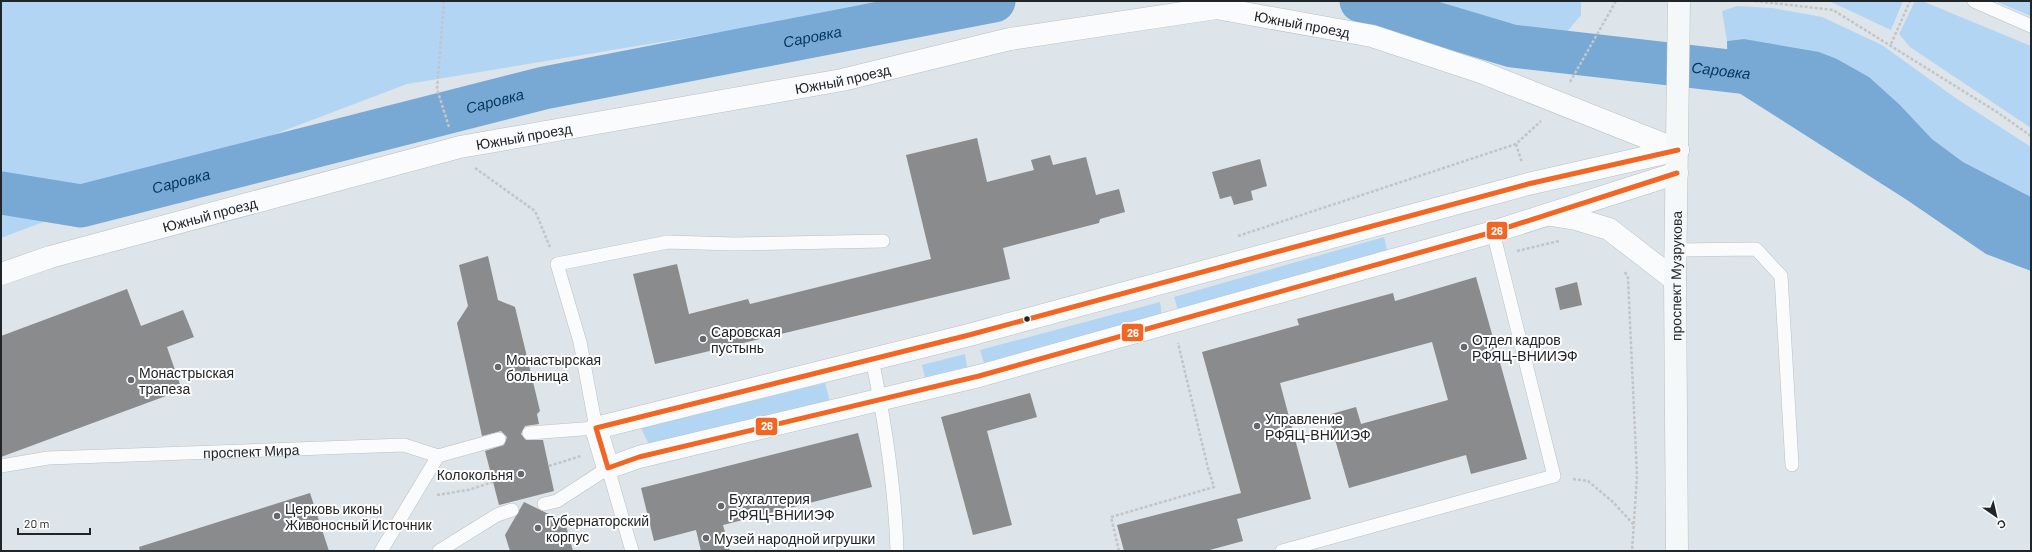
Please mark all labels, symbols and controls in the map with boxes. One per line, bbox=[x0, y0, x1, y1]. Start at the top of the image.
street label: Южный проезд bbox=[1253, 7, 1351, 40]
water label: Саровка bbox=[781, 22, 843, 51]
water label: Саровка bbox=[1691, 58, 1752, 82]
street label: Южный проезд bbox=[794, 60, 892, 97]
water label: Саровка bbox=[464, 85, 526, 117]
street label: Южный проезд bbox=[474, 119, 573, 153]
water label: Саровка bbox=[150, 165, 212, 197]
street label: Южный проезд bbox=[160, 193, 259, 235]
street label: проспект Музрукова bbox=[1667, 211, 1684, 341]
line badge: 26 bbox=[1486, 221, 1508, 240]
text: 26 bbox=[1491, 224, 1503, 237]
unlabelled marker bbox=[1022, 314, 1032, 324]
place label: Саровская пустынь bbox=[711, 323, 781, 356]
line badge: 26 bbox=[1121, 323, 1144, 342]
text: 26 bbox=[1127, 326, 1139, 339]
place label: Отдел кадров РФЯЦ-ВНИИЭФ bbox=[1472, 331, 1578, 364]
marker: Саровская пустынь bbox=[698, 334, 708, 344]
marker: Отдел кадров РФЯЦ-ВНИИЭФ bbox=[1459, 342, 1469, 352]
place label: Монастырская больница bbox=[506, 351, 601, 384]
marker: Монастырская больница bbox=[493, 362, 503, 372]
place label: Монастрыская трапеза bbox=[139, 364, 234, 397]
marker: Монастрыская трапеза bbox=[126, 375, 136, 385]
place label: Управление РФЯЦ-ВНИИЭФ bbox=[1265, 410, 1371, 443]
line badge: 26 bbox=[755, 417, 778, 436]
text: 26 bbox=[761, 419, 773, 432]
marker: Управление РФЯЦ-ВНИИЭФ bbox=[1252, 421, 1262, 431]
street label: проспект Мира bbox=[203, 440, 300, 461]
place label: Колокольня bbox=[437, 466, 513, 483]
marker: Колокольня bbox=[516, 469, 526, 479]
place label: Бухгалтерия РФЯЦ-ВНИИЭФ bbox=[729, 490, 835, 523]
north arrow bbox=[1976, 496, 2016, 536]
place label: Церковь иконы Живоносный Источник bbox=[285, 500, 432, 533]
marker: Бухгалтерия РФЯЦ-ВНИИЭФ bbox=[716, 501, 726, 511]
scale bar bbox=[18, 510, 90, 536]
marker: Церковь иконы Живоносный Источник bbox=[272, 511, 282, 521]
place label: Губернаторский корпус bbox=[546, 512, 649, 545]
text: 20 m bbox=[24, 516, 50, 530]
text: С bbox=[1995, 517, 2009, 532]
marker: Губернаторский корпус bbox=[533, 523, 543, 533]
place label: Музей народной игрушки bbox=[714, 530, 875, 547]
marker: Музей народной игрушки bbox=[701, 533, 711, 543]

